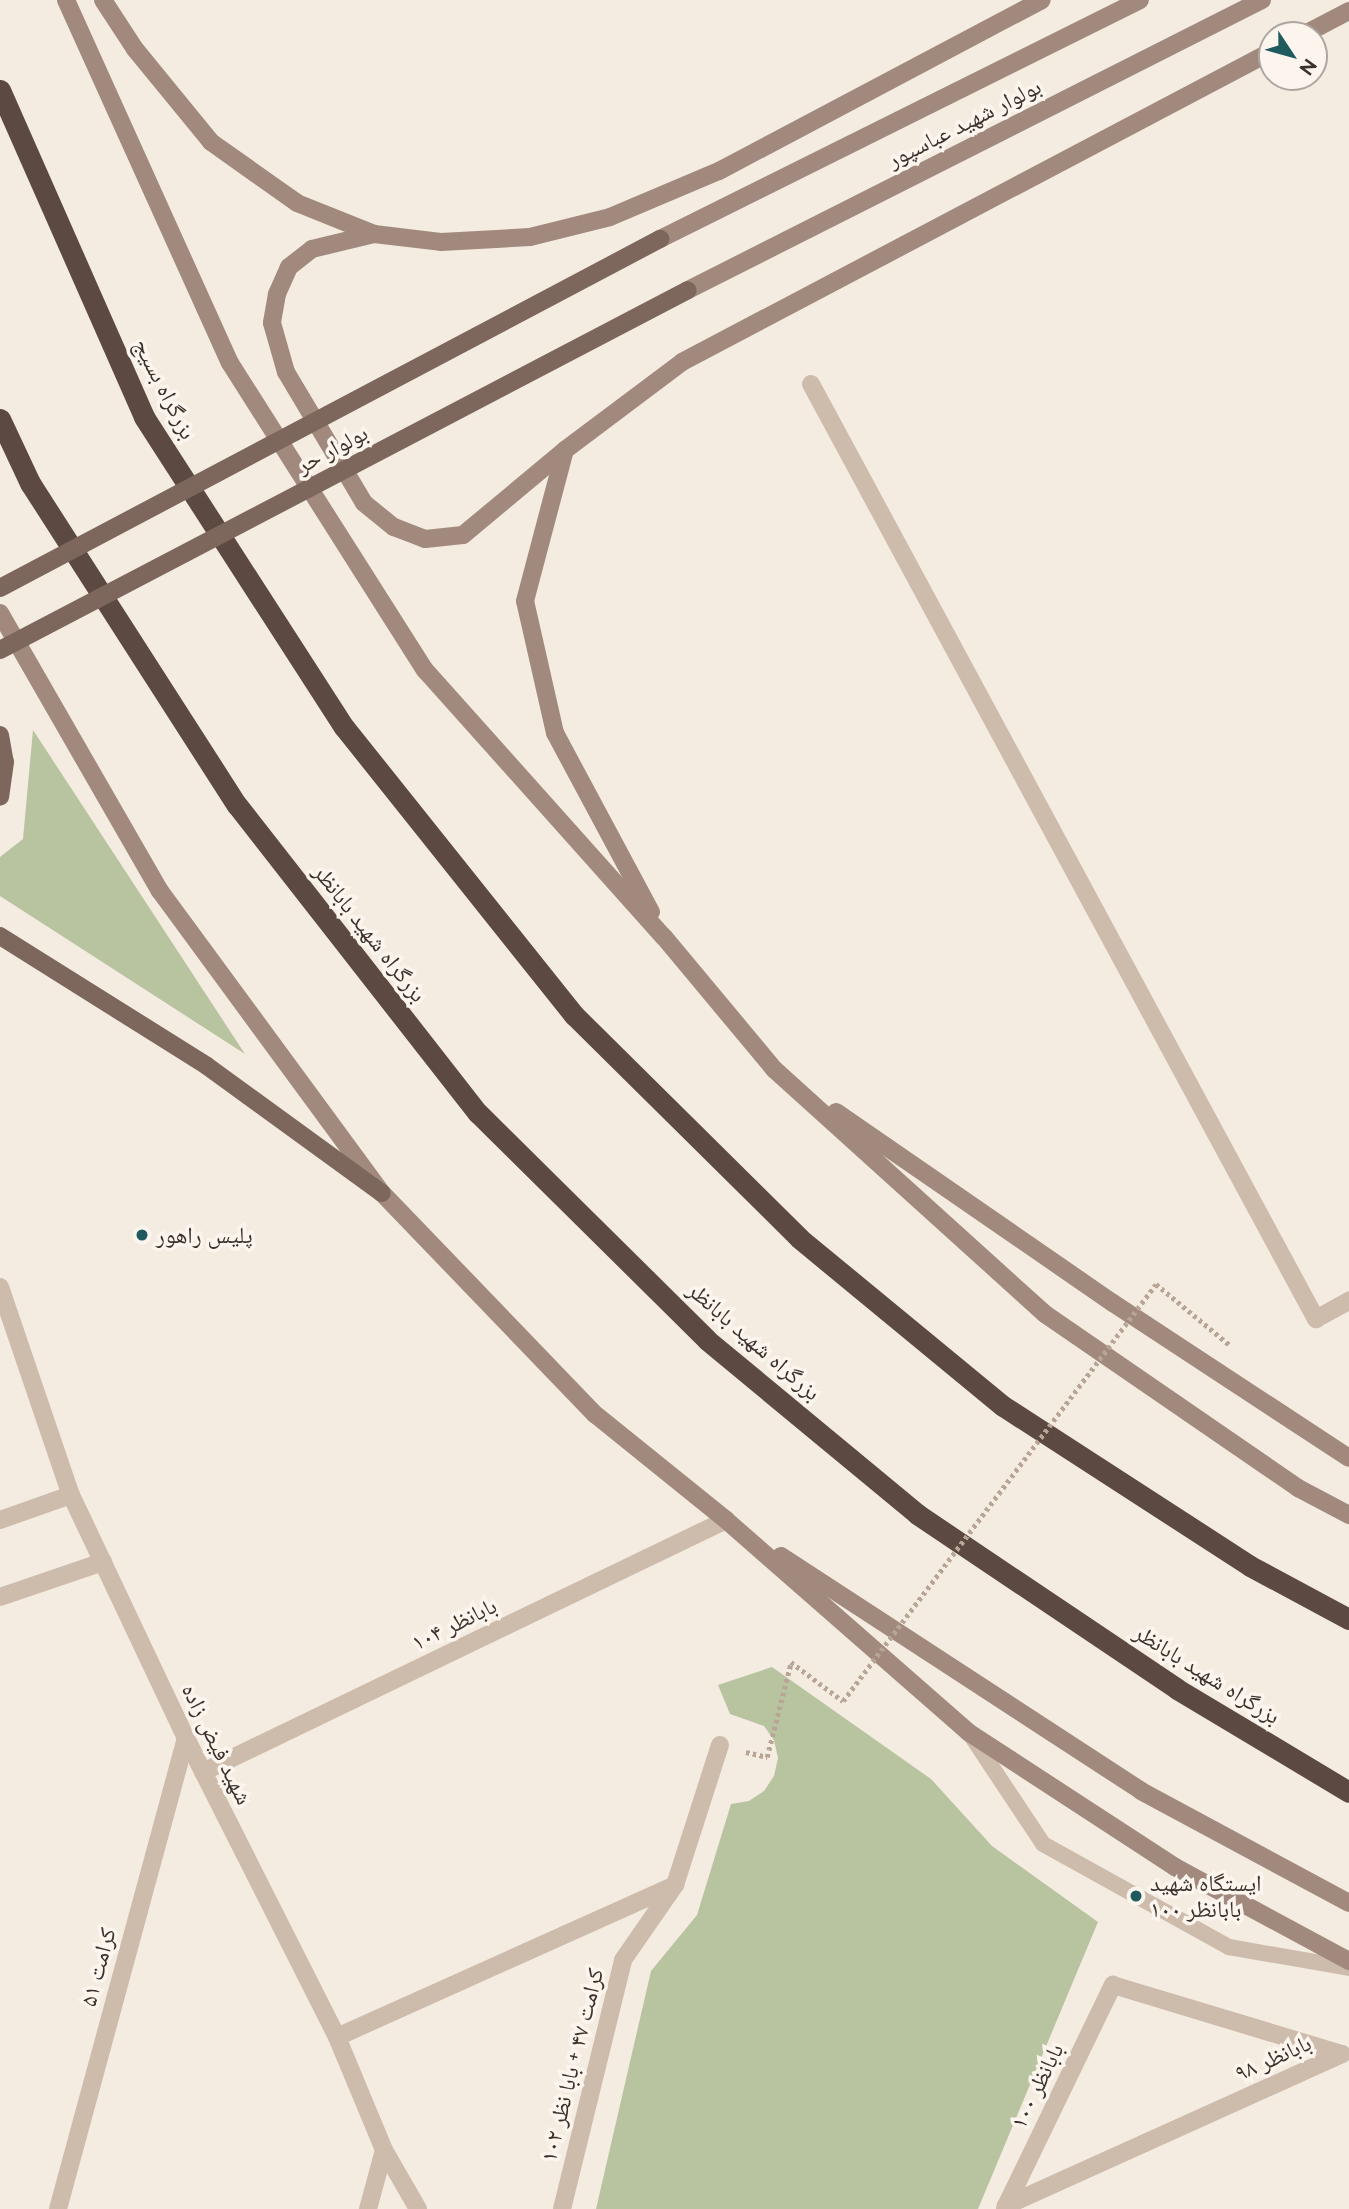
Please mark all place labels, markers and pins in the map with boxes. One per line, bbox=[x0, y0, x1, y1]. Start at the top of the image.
place label: پلیس راهور bbox=[156, 1221, 253, 1249]
marker: پلیس راهور bbox=[134, 1227, 150, 1243]
place label: ایستگاه شهید بابانظر ۱۰۰ bbox=[1150, 1869, 1262, 1923]
marker: ایستگاه شهید بابانظر ۱۰۰ bbox=[1128, 1888, 1144, 1904]

